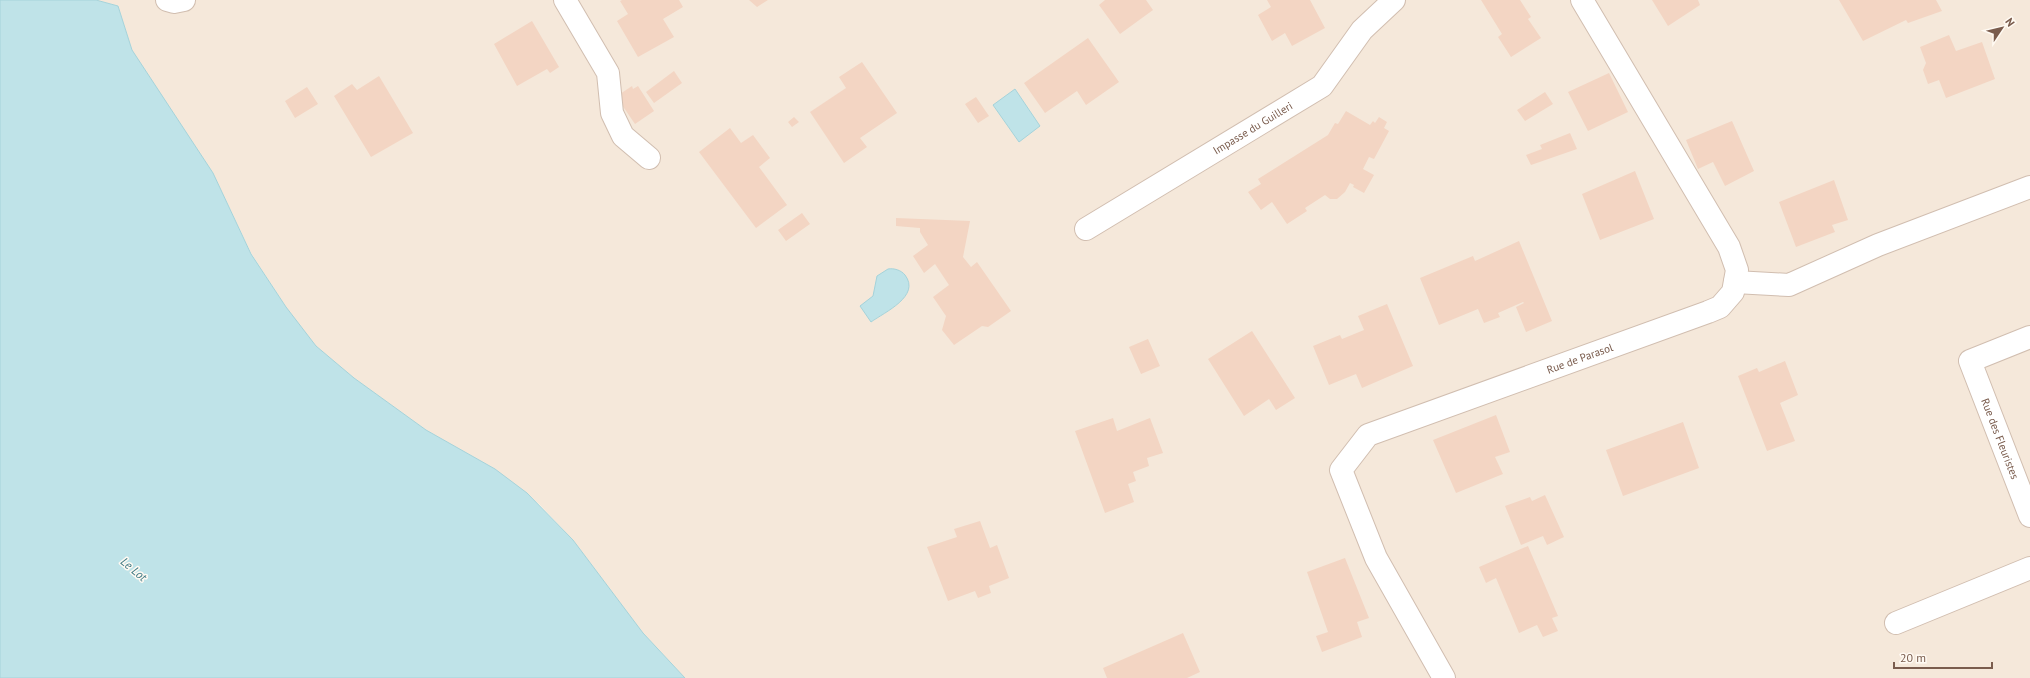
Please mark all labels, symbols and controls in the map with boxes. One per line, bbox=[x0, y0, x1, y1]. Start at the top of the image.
north arrow bbox=[1982, 8, 2022, 48]
text: N bbox=[2002, 15, 2018, 29]
street label: Impasse du Guilleri bbox=[1210, 98, 1295, 157]
street label: Rue de Parasol bbox=[1545, 340, 1616, 377]
street label: Rue des Fleuristes bbox=[1978, 396, 2022, 482]
water label: Le Lot bbox=[118, 554, 151, 585]
scale bar bbox=[1894, 644, 1992, 670]
text: 20 m bbox=[1900, 650, 1926, 665]

